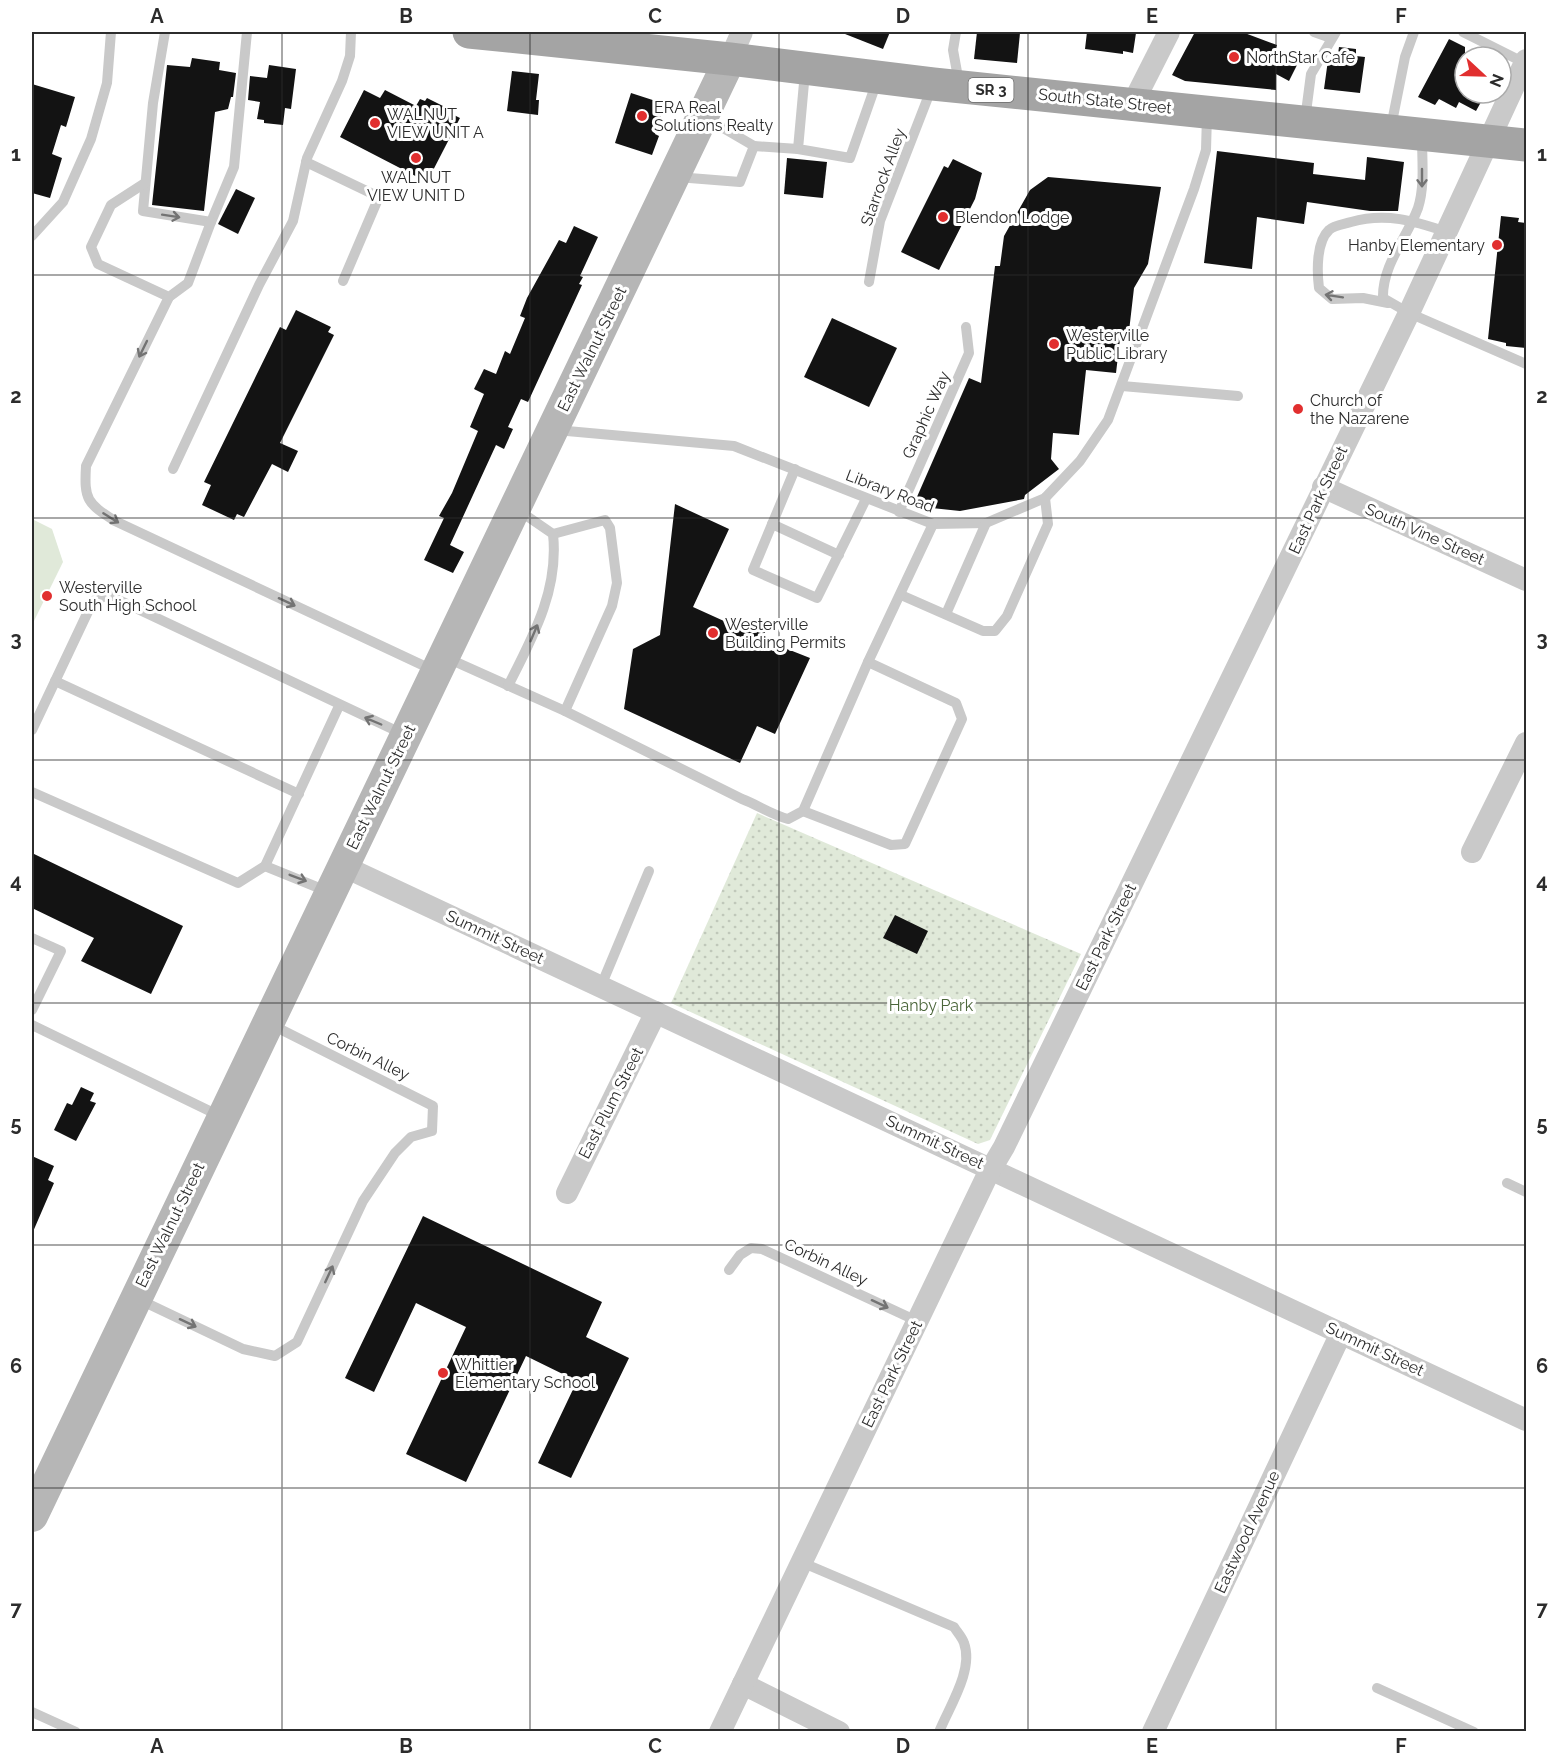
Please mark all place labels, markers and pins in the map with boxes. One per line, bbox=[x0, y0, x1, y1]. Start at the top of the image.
place label: NorthStar Cafe bbox=[1246, 48, 1355, 67]
marker: NorthStar Cafe bbox=[1227, 50, 1241, 64]
place label: ERA Real Solutions Realty bbox=[654, 98, 774, 135]
place label: WALNUT VIEW UNIT A bbox=[387, 105, 484, 142]
marker: ERA Real Solutions Realty bbox=[635, 109, 649, 123]
marker: WALNUT VIEW UNIT A bbox=[368, 116, 382, 130]
marker: WALNUT VIEW UNIT D bbox=[409, 151, 423, 165]
place label: WALNUT VIEW UNIT D bbox=[367, 168, 465, 205]
place label: Blendon Lodge bbox=[955, 208, 1070, 227]
marker: Blendon Lodge bbox=[936, 210, 950, 224]
place label: Hanby Elementary bbox=[1348, 236, 1485, 255]
marker: Hanby Elementary bbox=[1490, 238, 1504, 252]
place label: Westerville Public Library bbox=[1066, 326, 1168, 363]
marker: Westerville Public Library bbox=[1047, 337, 1061, 351]
place label: Church of the Nazarene bbox=[1310, 391, 1409, 428]
marker: Church of the Nazarene bbox=[1291, 402, 1305, 416]
place label: Westerville South High School bbox=[59, 578, 197, 615]
marker: Westerville South High School bbox=[40, 589, 54, 603]
place label: Westerville Building Permits bbox=[725, 615, 846, 652]
marker: Westerville Building Permits bbox=[706, 626, 720, 640]
place label: Whittier Elementary School bbox=[455, 1355, 596, 1392]
marker: Whittier Elementary School bbox=[436, 1366, 450, 1380]

